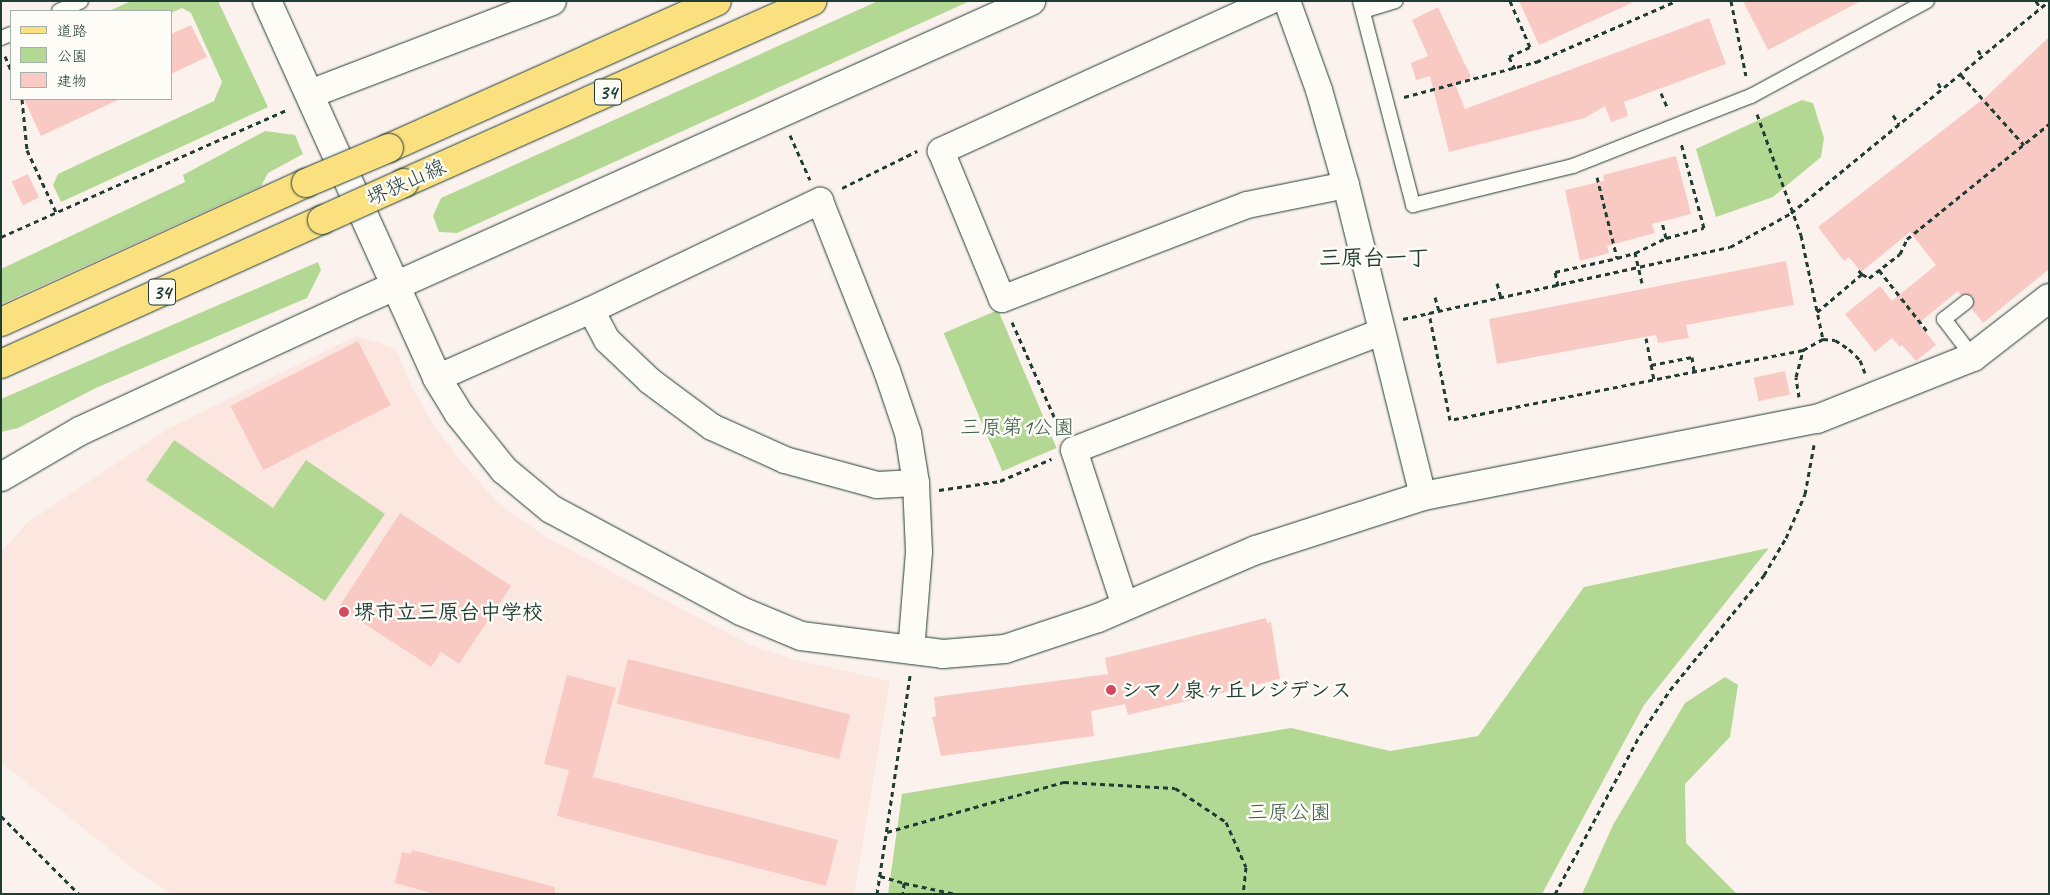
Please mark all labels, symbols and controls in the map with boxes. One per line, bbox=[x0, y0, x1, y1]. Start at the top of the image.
legend bbox=[10, 10, 172, 100]
text: 道路 bbox=[57, 22, 87, 41]
text: 公園 bbox=[57, 47, 87, 66]
text: 建物 bbox=[57, 72, 87, 91]
road number: 34 bbox=[593, 74, 623, 110]
street label: 堺狭山線 bbox=[363, 153, 449, 211]
district label: 三原台一丁 bbox=[1319, 246, 1429, 272]
road number: 34 bbox=[147, 274, 177, 310]
park label: 三原第1公園 bbox=[960, 414, 1074, 440]
place label: 堺市立三原台中学校 bbox=[354, 599, 543, 625]
marker: 堺市立三原台中学校 bbox=[338, 606, 350, 618]
place label: シマノ泉ヶ丘レジデンス bbox=[1121, 677, 1352, 703]
marker: シマノ泉ヶ丘レジデンス bbox=[1105, 684, 1117, 696]
park label: 三原公園 bbox=[1247, 799, 1331, 825]

